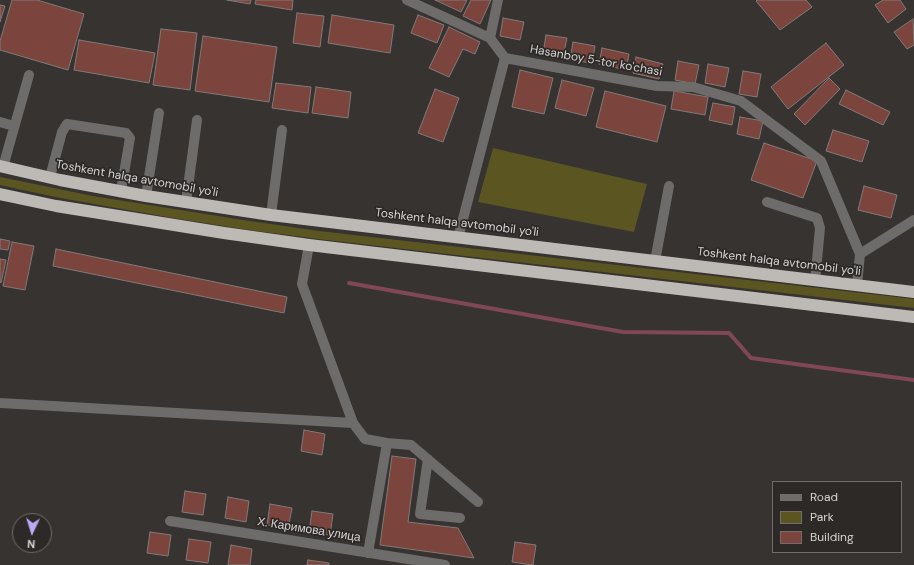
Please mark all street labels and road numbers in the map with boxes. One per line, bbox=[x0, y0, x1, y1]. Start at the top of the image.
street label: Hasanboy 5-tor ko'chasi bbox=[529, 42, 663, 80]
street label: Toshkent halqa avtomobil yo'li bbox=[55, 158, 219, 200]
street label: Toshkent halqa avtomobil yo'li bbox=[374, 206, 540, 240]
street label: Toshkent halqa avtomobil yo'li bbox=[696, 245, 862, 279]
street label: Х. Каримова улица bbox=[256, 515, 362, 545]

